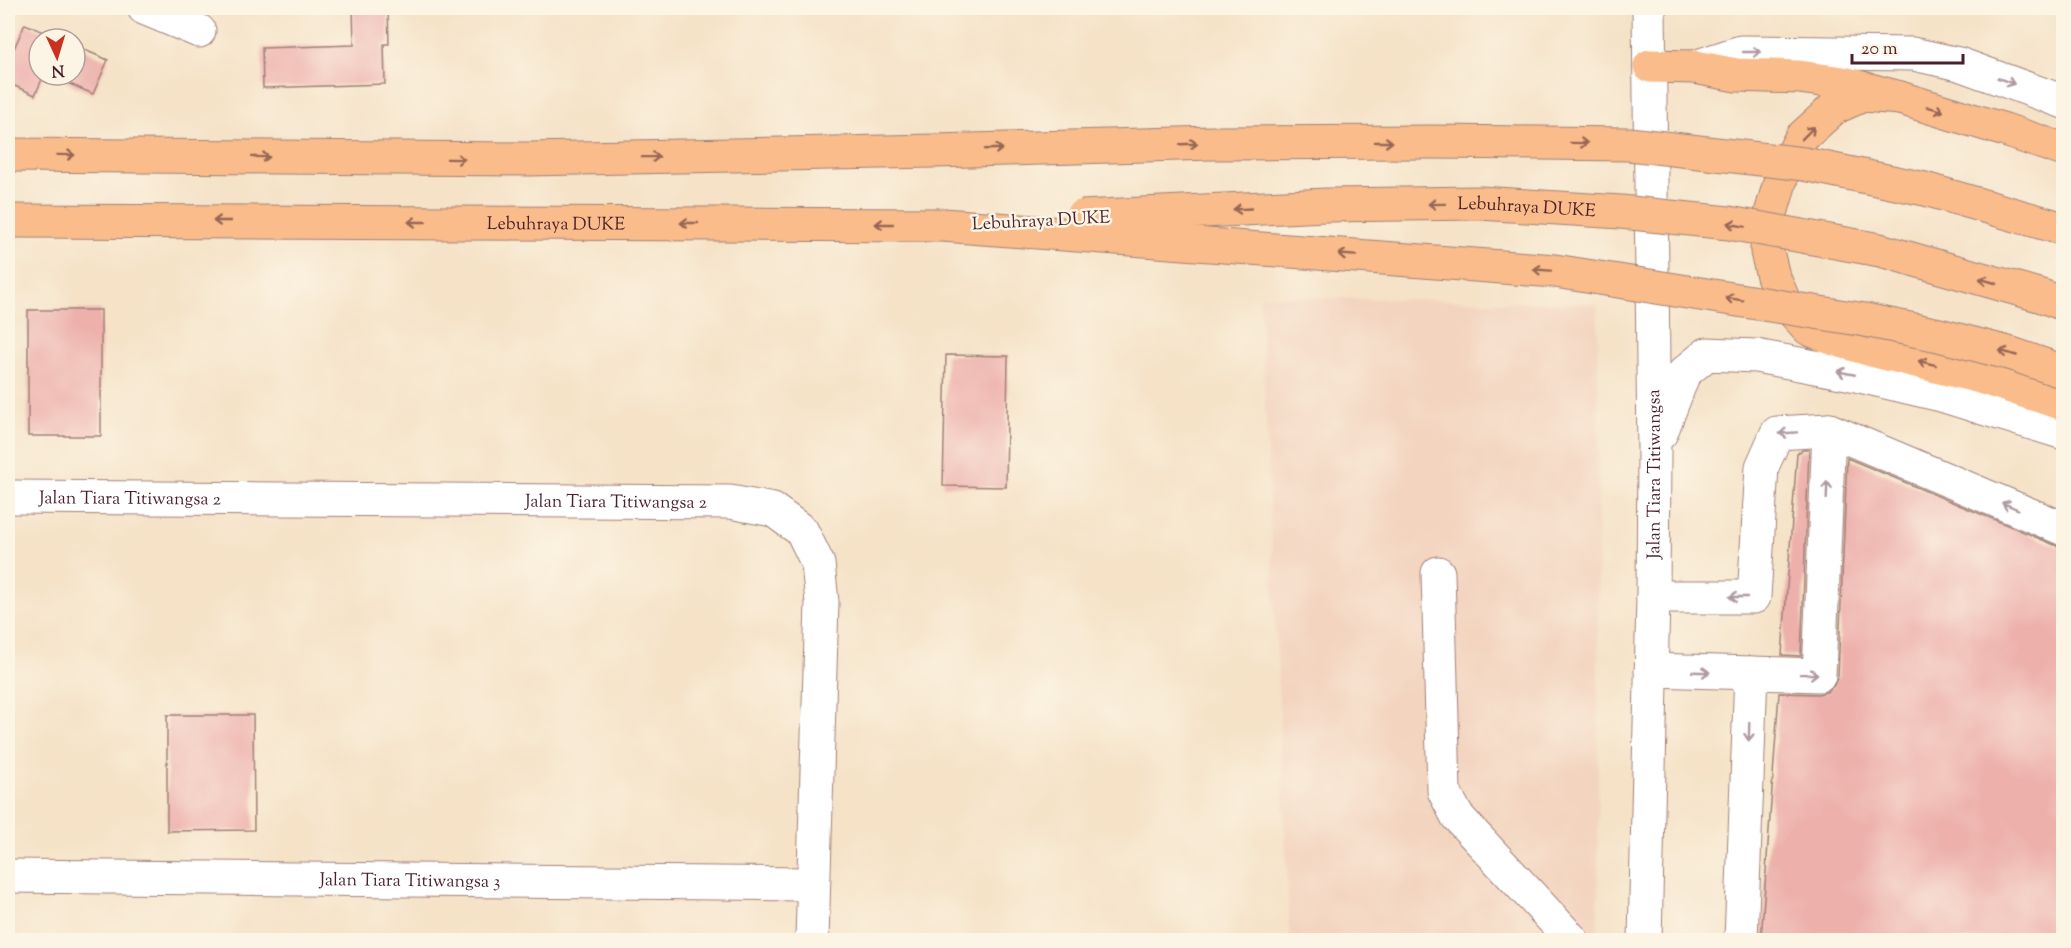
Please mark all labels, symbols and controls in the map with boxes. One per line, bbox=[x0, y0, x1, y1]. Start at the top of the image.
north arrow bbox=[27, 27, 87, 87]
scale bar bbox=[1852, 27, 1963, 65]
text: 20 m bbox=[1861, 37, 1898, 63]
one-way arrow bbox=[1741, 46, 1761, 58]
text: N bbox=[50, 58, 65, 81]
one-way arrow bbox=[1996, 76, 2015, 87]
one-way arrow bbox=[1925, 104, 1944, 115]
one-way arrow bbox=[1800, 126, 1815, 140]
one-way arrow bbox=[1373, 136, 1393, 148]
one-way arrow bbox=[1178, 138, 1198, 149]
one-way arrow bbox=[1568, 138, 1588, 149]
one-way arrow bbox=[983, 144, 1003, 155]
one-way arrow bbox=[55, 149, 75, 161]
one-way arrow bbox=[250, 151, 270, 163]
one-way arrow bbox=[640, 151, 660, 163]
one-way arrow bbox=[445, 153, 465, 165]
street label: Lebuhraya DUKE bbox=[1457, 192, 1597, 225]
one-way arrow bbox=[1427, 198, 1447, 209]
one-way arrow bbox=[1233, 204, 1253, 215]
street label: Lebuhraya DUKE bbox=[971, 205, 1111, 239]
street label: Lebuhraya DUKE bbox=[487, 212, 625, 239]
one-way arrow bbox=[212, 215, 232, 227]
one-way arrow bbox=[407, 216, 427, 228]
one-way arrow bbox=[680, 217, 700, 229]
one-way arrow bbox=[875, 218, 895, 230]
one-way arrow bbox=[1727, 219, 1746, 230]
one-way arrow bbox=[1338, 249, 1358, 260]
one-way arrow bbox=[1532, 264, 1552, 275]
one-way arrow bbox=[1978, 274, 1997, 286]
one-way arrow bbox=[1725, 294, 1745, 305]
one-way arrow bbox=[1999, 347, 2018, 358]
one-way arrow bbox=[1918, 357, 1937, 369]
one-way arrow bbox=[1836, 367, 1856, 378]
street label: Jalan Tiara Titiwangsa bbox=[1642, 389, 1669, 560]
one-way arrow bbox=[1779, 427, 1799, 438]
one-way arrow bbox=[1821, 480, 1832, 500]
street label: Jalan Tiara Titiwangsa 2 bbox=[38, 486, 222, 513]
street label: Jalan Tiara Titiwangsa 2 bbox=[524, 490, 708, 517]
one-way arrow bbox=[2001, 500, 2019, 511]
one-way arrow bbox=[1728, 591, 1748, 603]
one-way arrow bbox=[1691, 666, 1711, 677]
one-way arrow bbox=[1799, 668, 1818, 680]
one-way arrow bbox=[1743, 721, 1754, 741]
street label: Jalan Tiara Titiwangsa 3 bbox=[318, 868, 500, 896]

